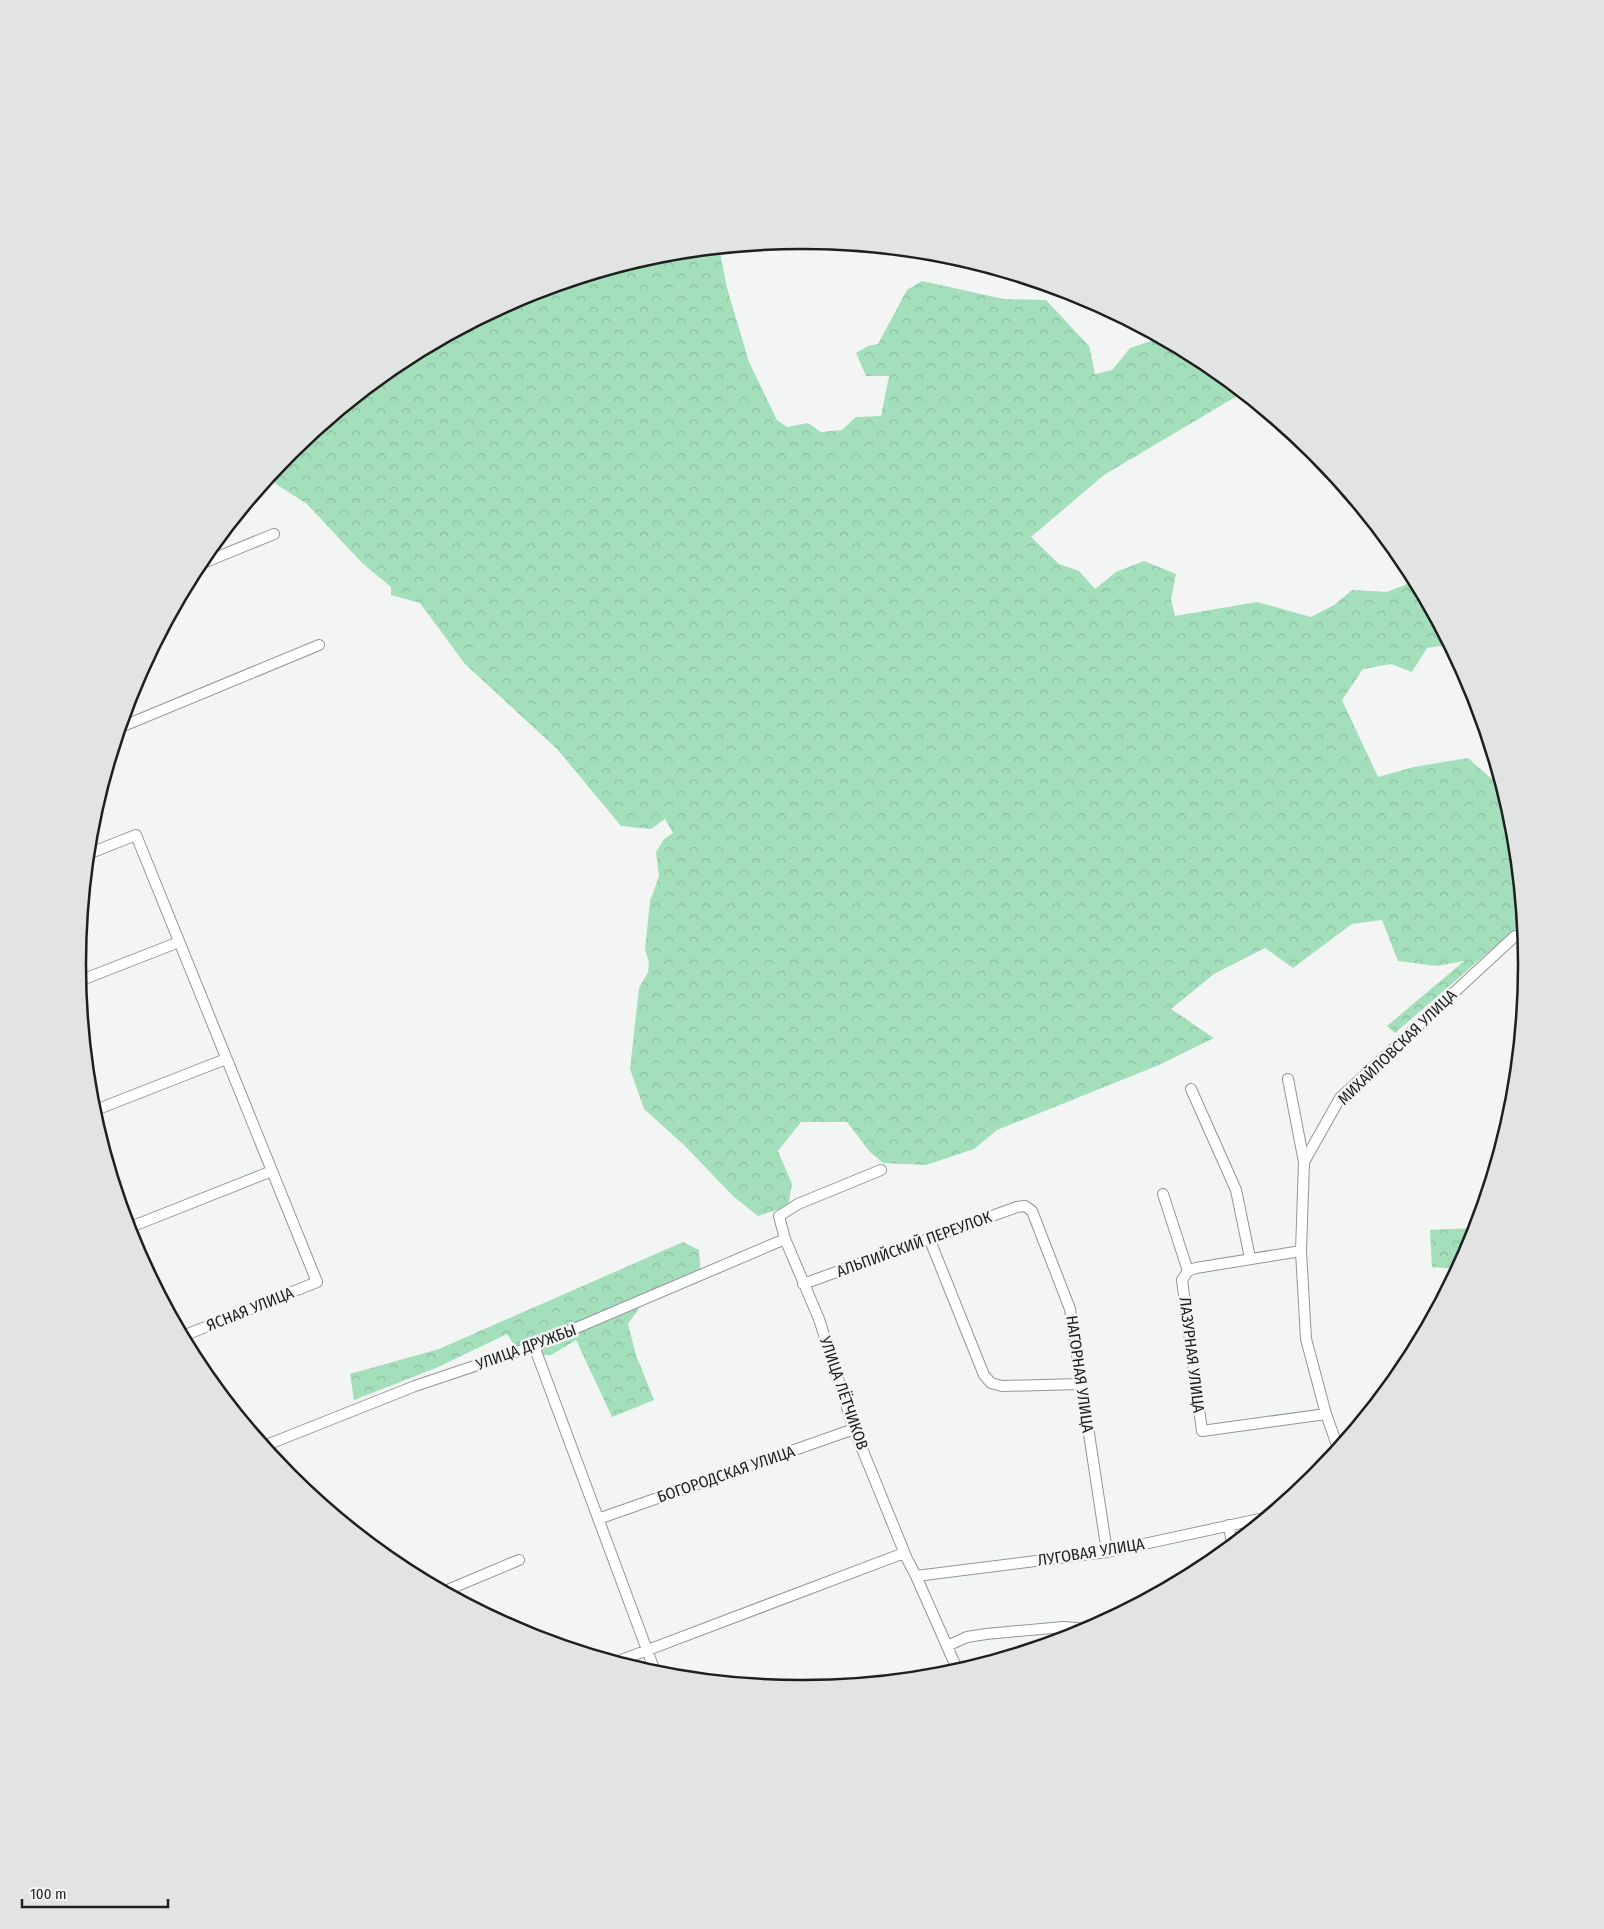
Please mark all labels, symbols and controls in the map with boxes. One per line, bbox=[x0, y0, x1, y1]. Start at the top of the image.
street label: МИХАЙЛОВСКАЯ УЛИЦА bbox=[1334, 985, 1461, 1109]
street label: АЛЬПИЙСКИЙ ПЕРЕУЛОК bbox=[834, 1207, 995, 1281]
street label: ЯСНАЯ УЛИЦА bbox=[204, 1283, 297, 1335]
street label: ЛАЗУРНАЯ УЛИЦА bbox=[1175, 1296, 1209, 1415]
street label: НАГОРНАЯ УЛИЦА bbox=[1062, 1314, 1098, 1434]
street label: УЛИЦА ДРУЖБЫ bbox=[472, 1320, 579, 1374]
street label: УЛИЦА ЛЁТЧИКОВ bbox=[815, 1333, 872, 1452]
street label: БОГОРОДСКАЯ УЛИЦА bbox=[655, 1441, 798, 1506]
street label: ЛУГОВАЯ УЛИЦА bbox=[1036, 1534, 1146, 1570]
scale bar bbox=[22, 1876, 169, 1908]
text: 100 m bbox=[30, 1885, 67, 1903]

